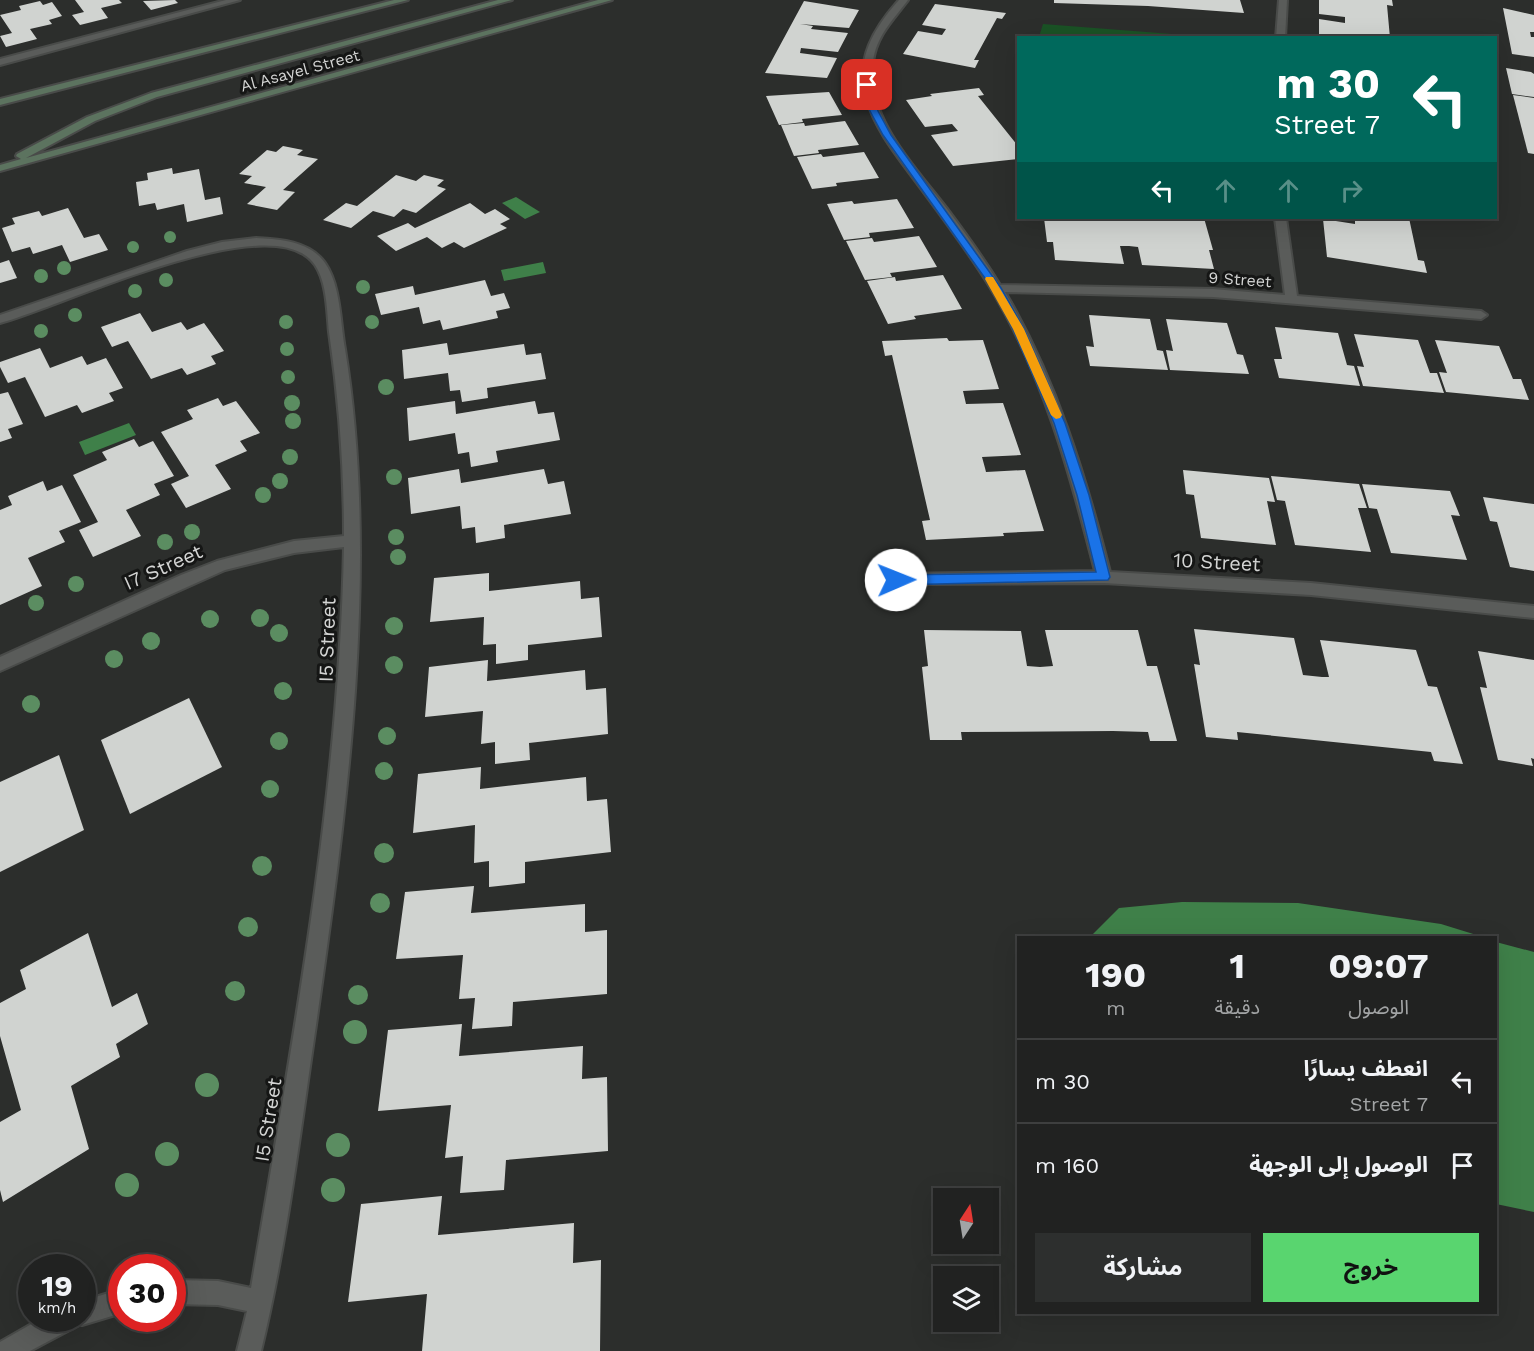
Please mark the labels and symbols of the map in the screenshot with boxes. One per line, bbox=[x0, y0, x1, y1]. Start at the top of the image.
street label: Al Asayel Street bbox=[238, 45, 362, 96]
pin bbox=[841, 59, 892, 110]
street label: 9 Street bbox=[1208, 268, 1273, 291]
street label: I7 Street bbox=[120, 539, 207, 595]
position arrow bbox=[864, 548, 928, 612]
street label: 10 Street bbox=[1173, 548, 1262, 576]
street label: I5 Street bbox=[314, 597, 340, 683]
street label: I5 Street bbox=[250, 1076, 287, 1164]
north arrow bbox=[933, 1188, 999, 1254]
speed limit sign: 30 bbox=[108, 1254, 186, 1332]

